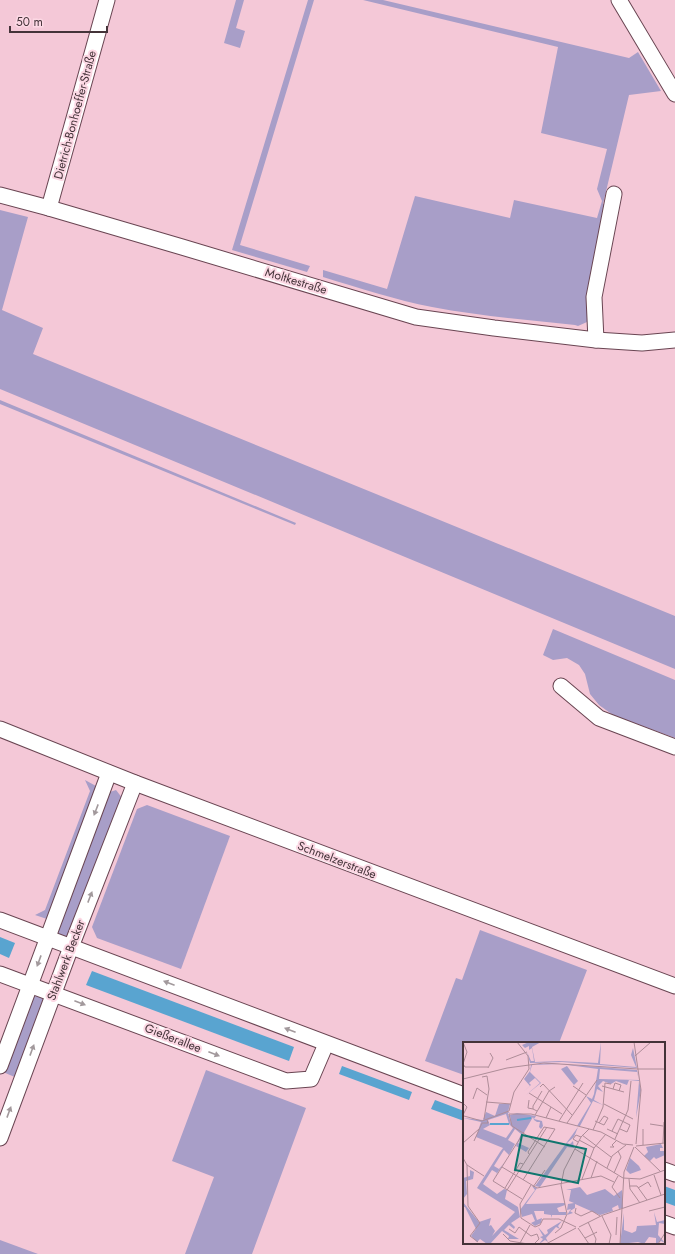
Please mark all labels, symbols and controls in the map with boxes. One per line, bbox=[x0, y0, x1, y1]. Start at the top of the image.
scale bar bbox=[10, 8, 107, 34]
text: 50 m bbox=[16, 13, 43, 31]
street label: Dietrich-Bonhoeffer-Straße bbox=[49, 49, 101, 181]
street label: Moltkestraße bbox=[263, 263, 329, 299]
one-way arrow bbox=[92, 804, 98, 816]
street label: Schmelzerstraße bbox=[295, 837, 379, 883]
one-way arrow bbox=[88, 891, 94, 903]
street label: Stahlwerk Becker bbox=[42, 916, 90, 1003]
one-way arrow bbox=[35, 956, 41, 968]
one-way arrow bbox=[162, 980, 174, 986]
one-way arrow bbox=[74, 1001, 86, 1007]
street label: Gießerallee bbox=[142, 1019, 204, 1057]
one-way arrow bbox=[283, 1027, 295, 1033]
inset map bbox=[463, 1042, 665, 1244]
one-way arrow bbox=[30, 1044, 36, 1056]
one-way arrow bbox=[209, 1052, 221, 1058]
one-way arrow bbox=[7, 1106, 13, 1118]

